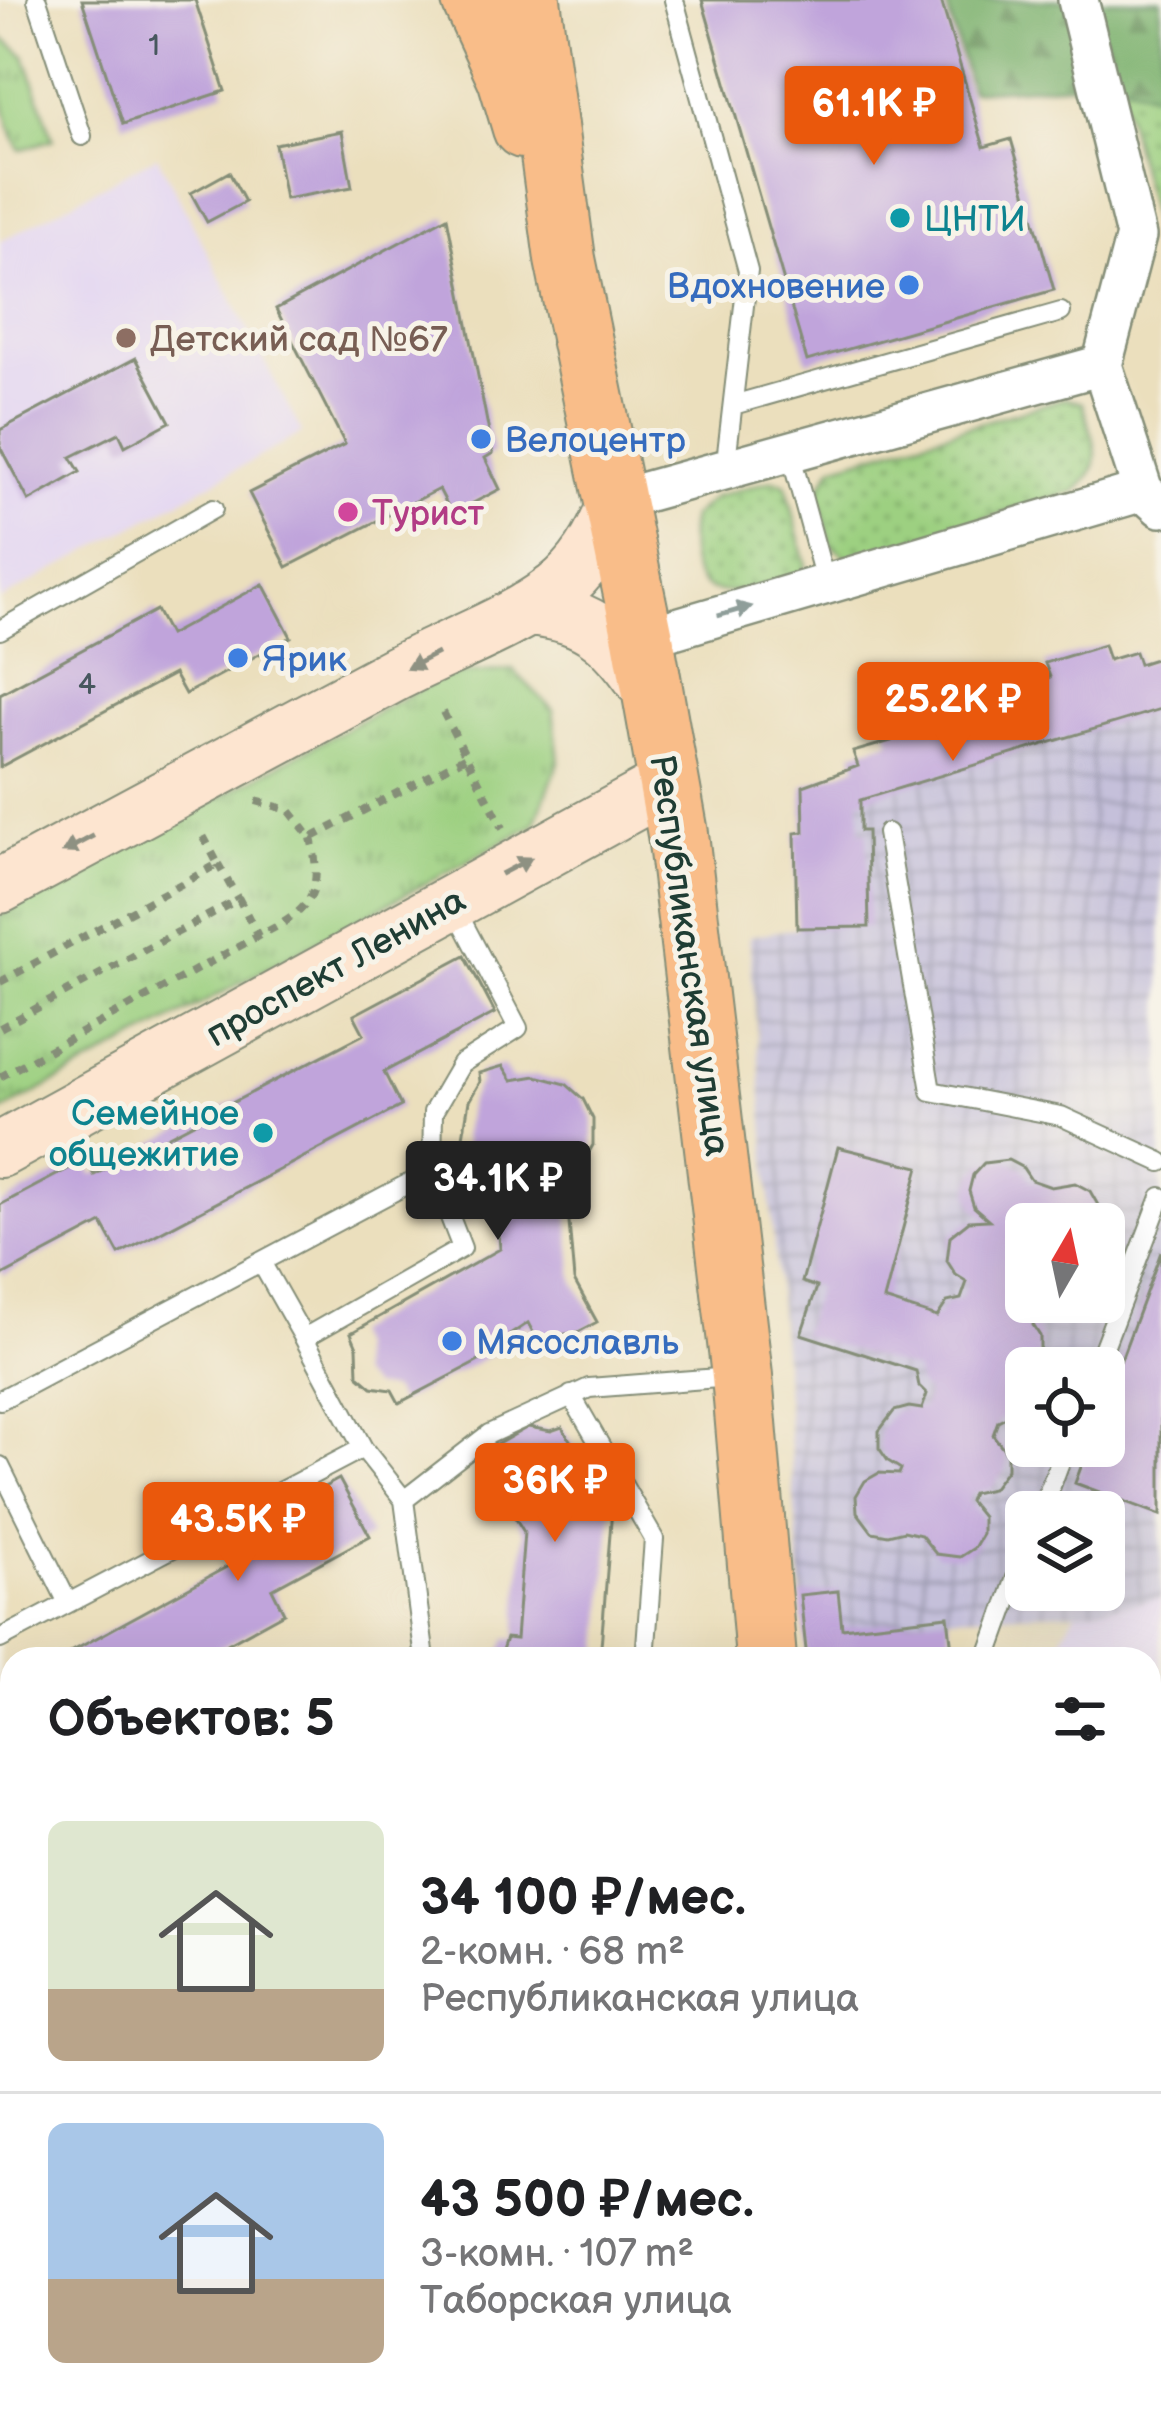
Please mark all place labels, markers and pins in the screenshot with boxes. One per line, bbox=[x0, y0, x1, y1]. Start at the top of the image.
pin: 61.1K ₽ bbox=[763, 66, 985, 168]
place label: ЦНТИ bbox=[924, 199, 1026, 242]
marker: ЦНТИ bbox=[887, 205, 913, 231]
place label: Вдохновение bbox=[667, 266, 885, 309]
marker: Вдохновение bbox=[896, 272, 922, 298]
place label: Детский сад №67 bbox=[150, 319, 448, 362]
marker: Детский сад №67 bbox=[113, 325, 139, 351]
place label: Велоцентр bbox=[505, 420, 686, 463]
marker: Велоцентр bbox=[468, 426, 494, 452]
place label: Турист bbox=[372, 493, 485, 536]
marker: Турист bbox=[335, 499, 361, 525]
place label: Ярик bbox=[262, 639, 347, 682]
marker: Ярик bbox=[225, 645, 251, 671]
pin: 25.2K ₽ bbox=[842, 662, 1064, 764]
place label: Семейное общежитие bbox=[49, 1093, 239, 1177]
marker: Семейное общежитие bbox=[250, 1120, 276, 1146]
pin: 34.1K ₽ bbox=[387, 1141, 609, 1243]
place label: Мясославль bbox=[476, 1322, 679, 1365]
marker: Мясославль bbox=[439, 1328, 465, 1354]
pin: 36K ₽ bbox=[471, 1443, 639, 1545]
pin: 43.5K ₽ bbox=[127, 1482, 349, 1584]

